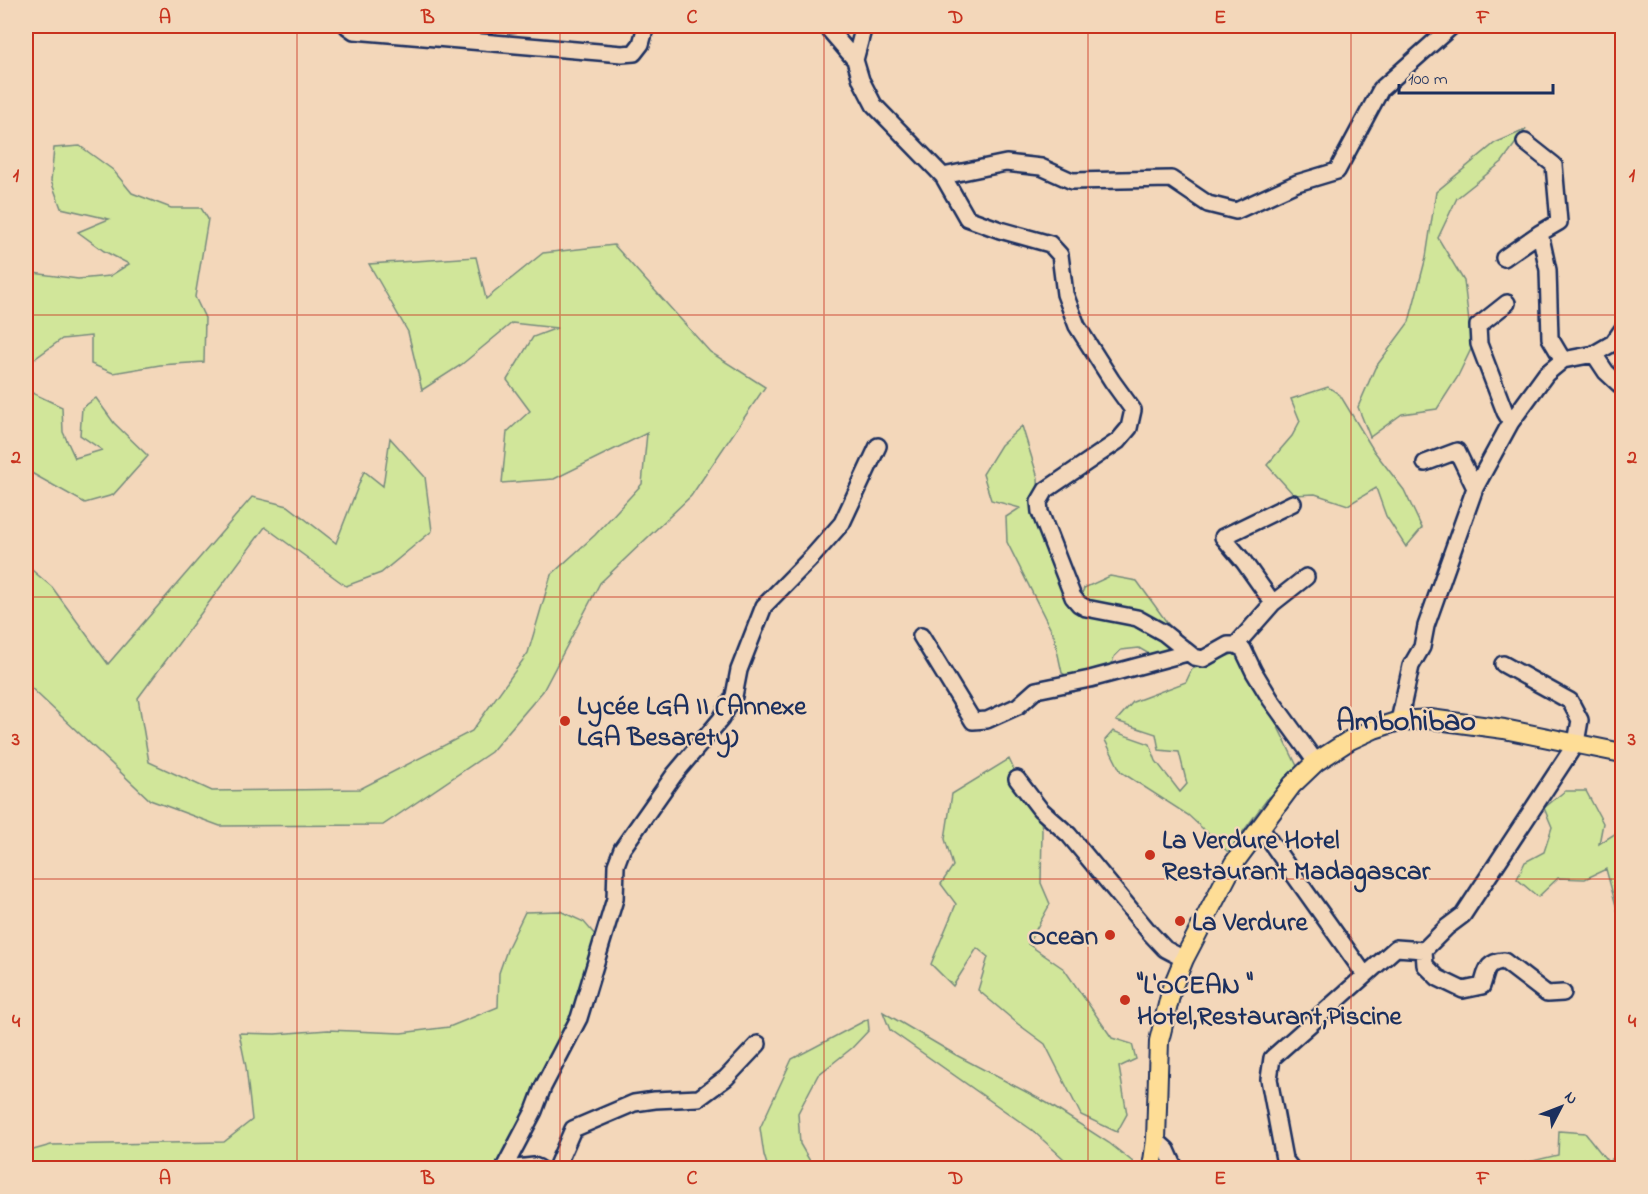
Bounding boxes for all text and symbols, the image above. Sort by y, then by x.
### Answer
text: A [159,4,171,33]
text: B [420,4,435,33]
text: C [687,4,698,33]
text: D [948,4,963,33]
text: E [1214,4,1226,33]
text: F [1476,4,1490,33]
scale bar [1399,57,1554,95]
text: 100 m [1408,67,1448,93]
text: 1 [13,162,20,191]
text: 1 [1629,162,1636,191]
text: 2 [10,444,21,473]
text: 2 [1626,444,1637,473]
place label: Lycée LGA II (Annexe LGA Besarety) [577,688,807,758]
district label: Ambohibao [1336,701,1476,745]
marker: Lycée LGA II (Annexe LGA Besarety) [558,714,572,728]
text: 3 [11,726,20,755]
text: 3 [1627,726,1636,755]
place label: La Verdure Hotel Restaurant Madagascar [1162,822,1431,893]
marker: La Verdure Hotel Restaurant Madagascar [1143,848,1157,862]
place label: La Verdure [1192,904,1308,943]
marker: La Verdure [1173,914,1187,928]
place label: Ocean [1028,918,1098,957]
marker: Ocean [1103,928,1117,942]
place label: "L'OCEAN " Hotel,Restaurant,Piscine [1136,967,1403,1037]
marker: "L'OCEAN " Hotel,Restaurant,Piscine [1118,993,1132,1007]
text: 4 [12,1008,21,1037]
text: 4 [1628,1008,1637,1037]
north arrow [1531,1077,1591,1137]
text: N [1558,1086,1583,1110]
text: A [159,1165,171,1194]
text: B [420,1165,435,1194]
text: C [687,1165,698,1194]
text: D [948,1165,963,1194]
text: E [1214,1165,1226,1194]
text: F [1476,1165,1490,1194]

